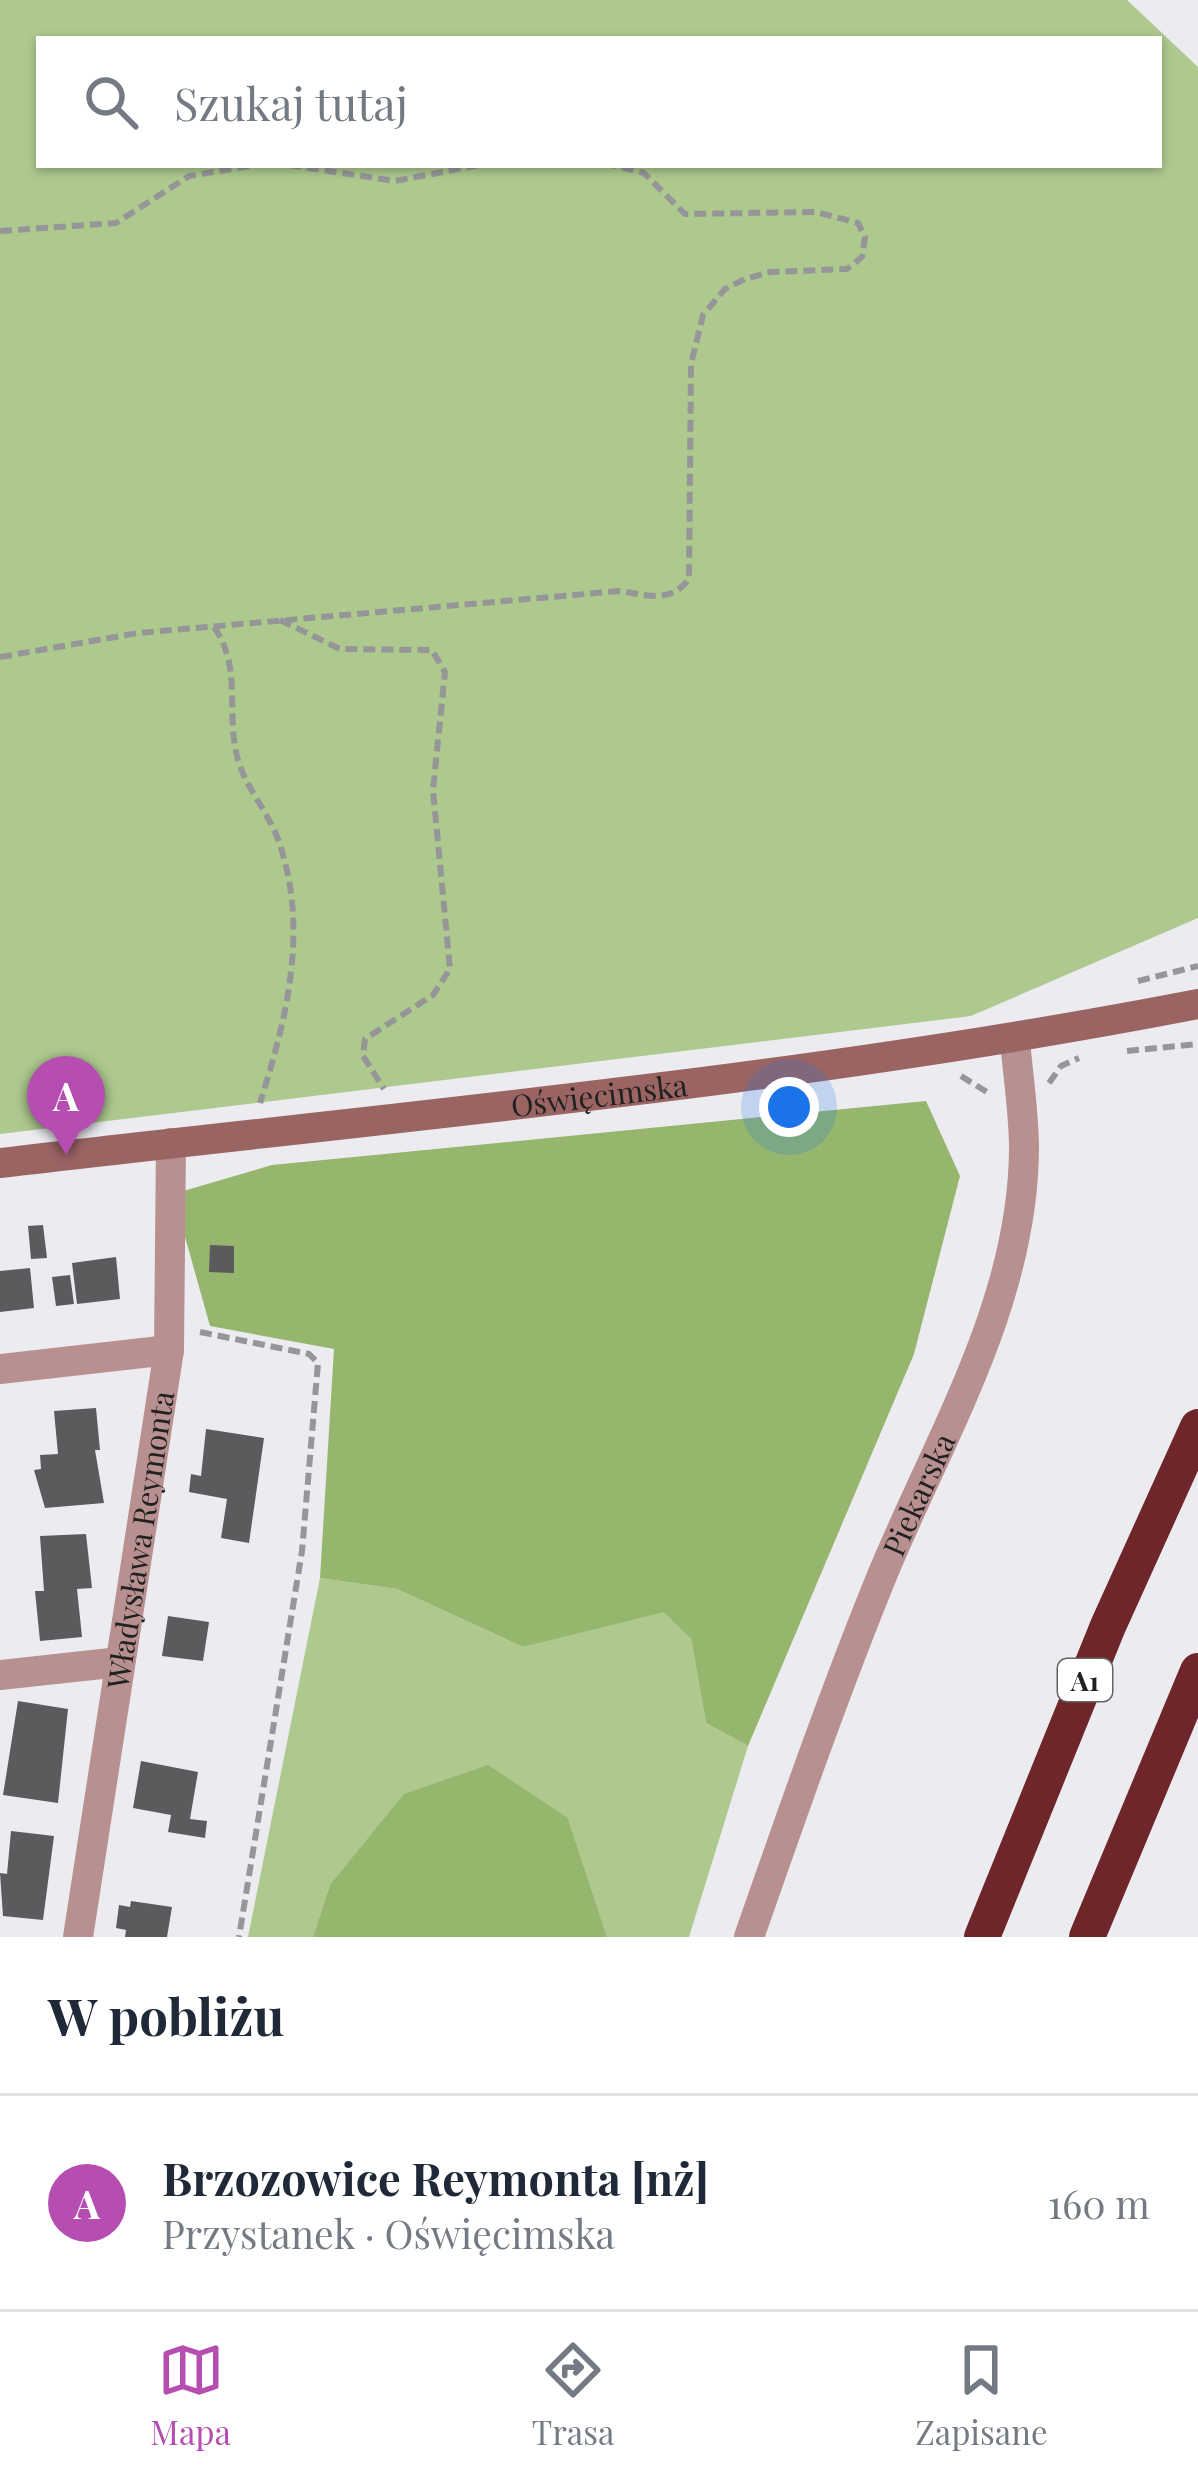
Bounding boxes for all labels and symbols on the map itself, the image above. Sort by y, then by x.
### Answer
pin: A [27,1056,105,1155]
street label: Oświęcimska [509,1064,690,1125]
your location [759,1077,819,1137]
street label: Władysława Reymonta [97,1388,182,1692]
street label: Piekarska [873,1427,963,1562]
road number: A1 [1058,1659,1112,1701]

